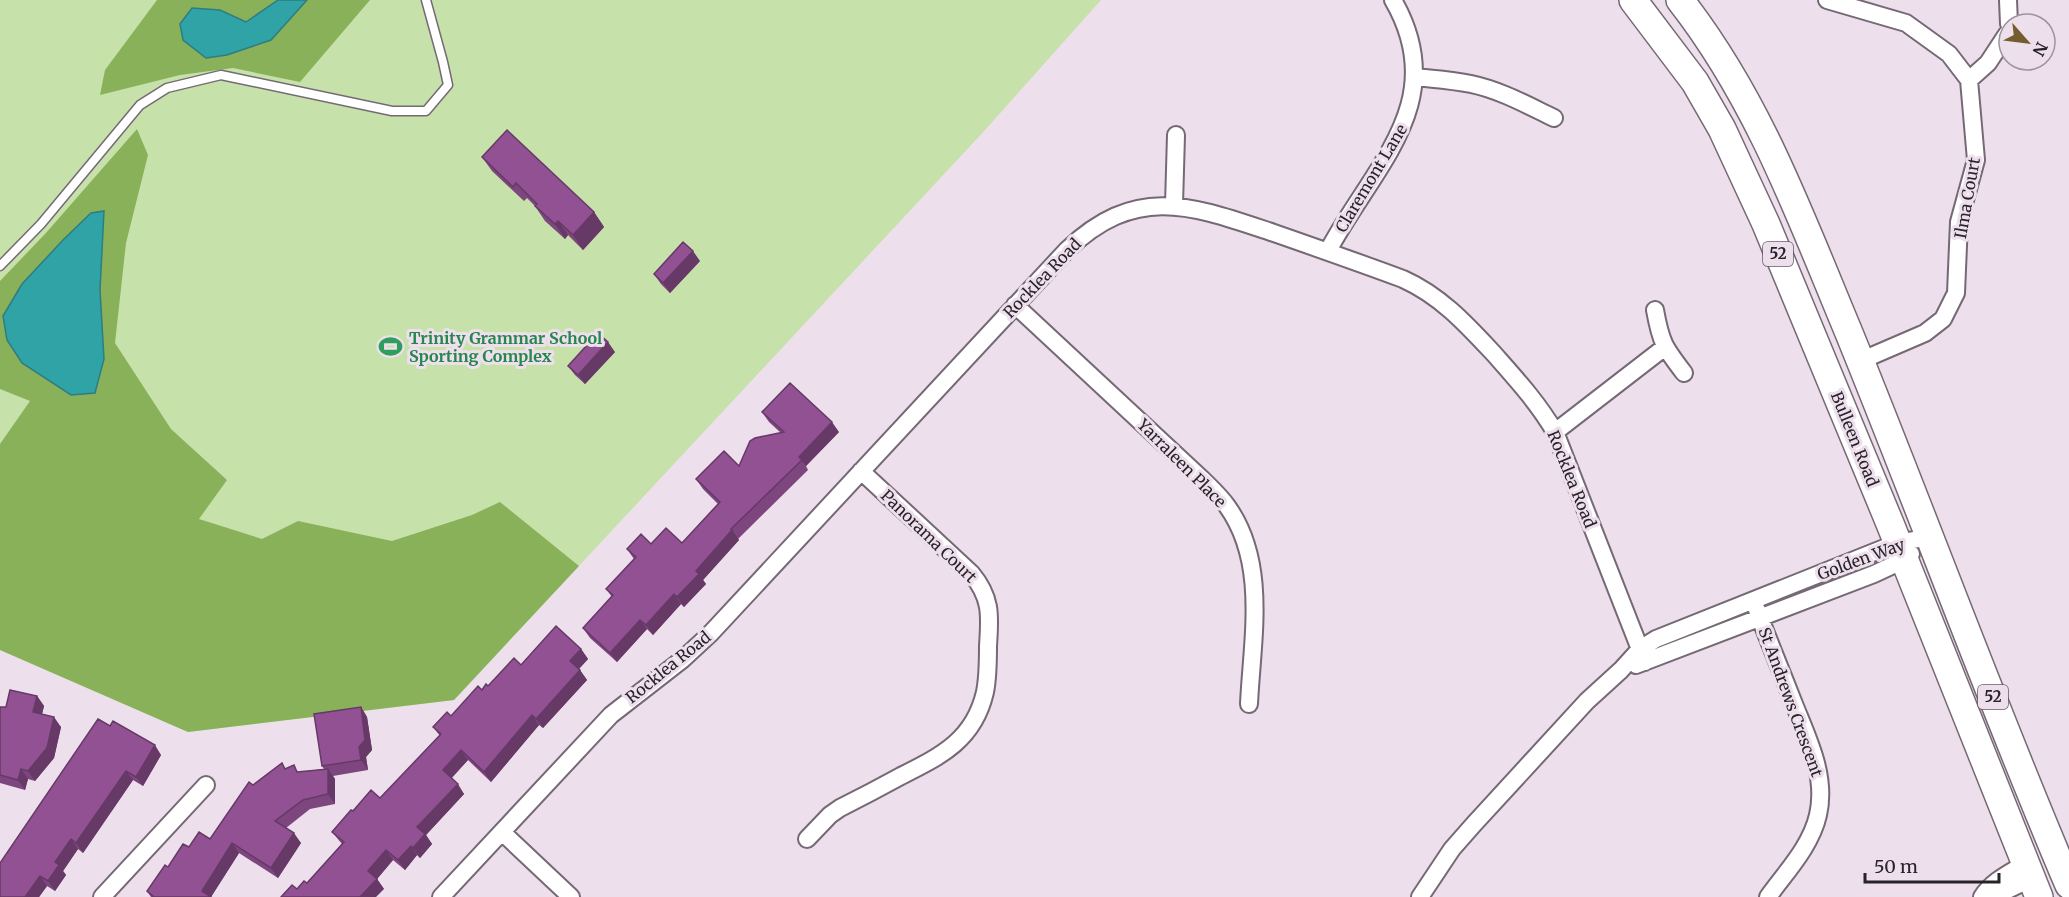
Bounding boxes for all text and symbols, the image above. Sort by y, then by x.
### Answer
north arrow [1997,12,2057,72]
text: N [2028,39,2052,60]
street label: Claremont Lane [1331,120,1411,236]
street label: Ilma Court [1950,155,1984,240]
street label: Rocklea Road [999,234,1085,322]
road number: 52 [1763,242,1793,266]
place label: Trinity Grammar School Sporting Complex [409,328,602,366]
sports icon: Trinity Grammar School Sporting Complex [378,334,404,360]
street label: Bulleen Road [1827,389,1883,490]
street label: Yarraleen Place [1133,414,1230,511]
street label: Rocklea Road [1543,427,1601,531]
street label: Panorama Court [877,485,982,587]
street label: Golden Way [1815,534,1908,584]
street label: St Andrews Crescent [1755,624,1828,780]
street label: Rocklea Road [622,626,715,707]
road number: 52 [1978,685,2008,709]
scale bar [1865,846,1998,884]
text: 50 m [1874,855,1918,878]

